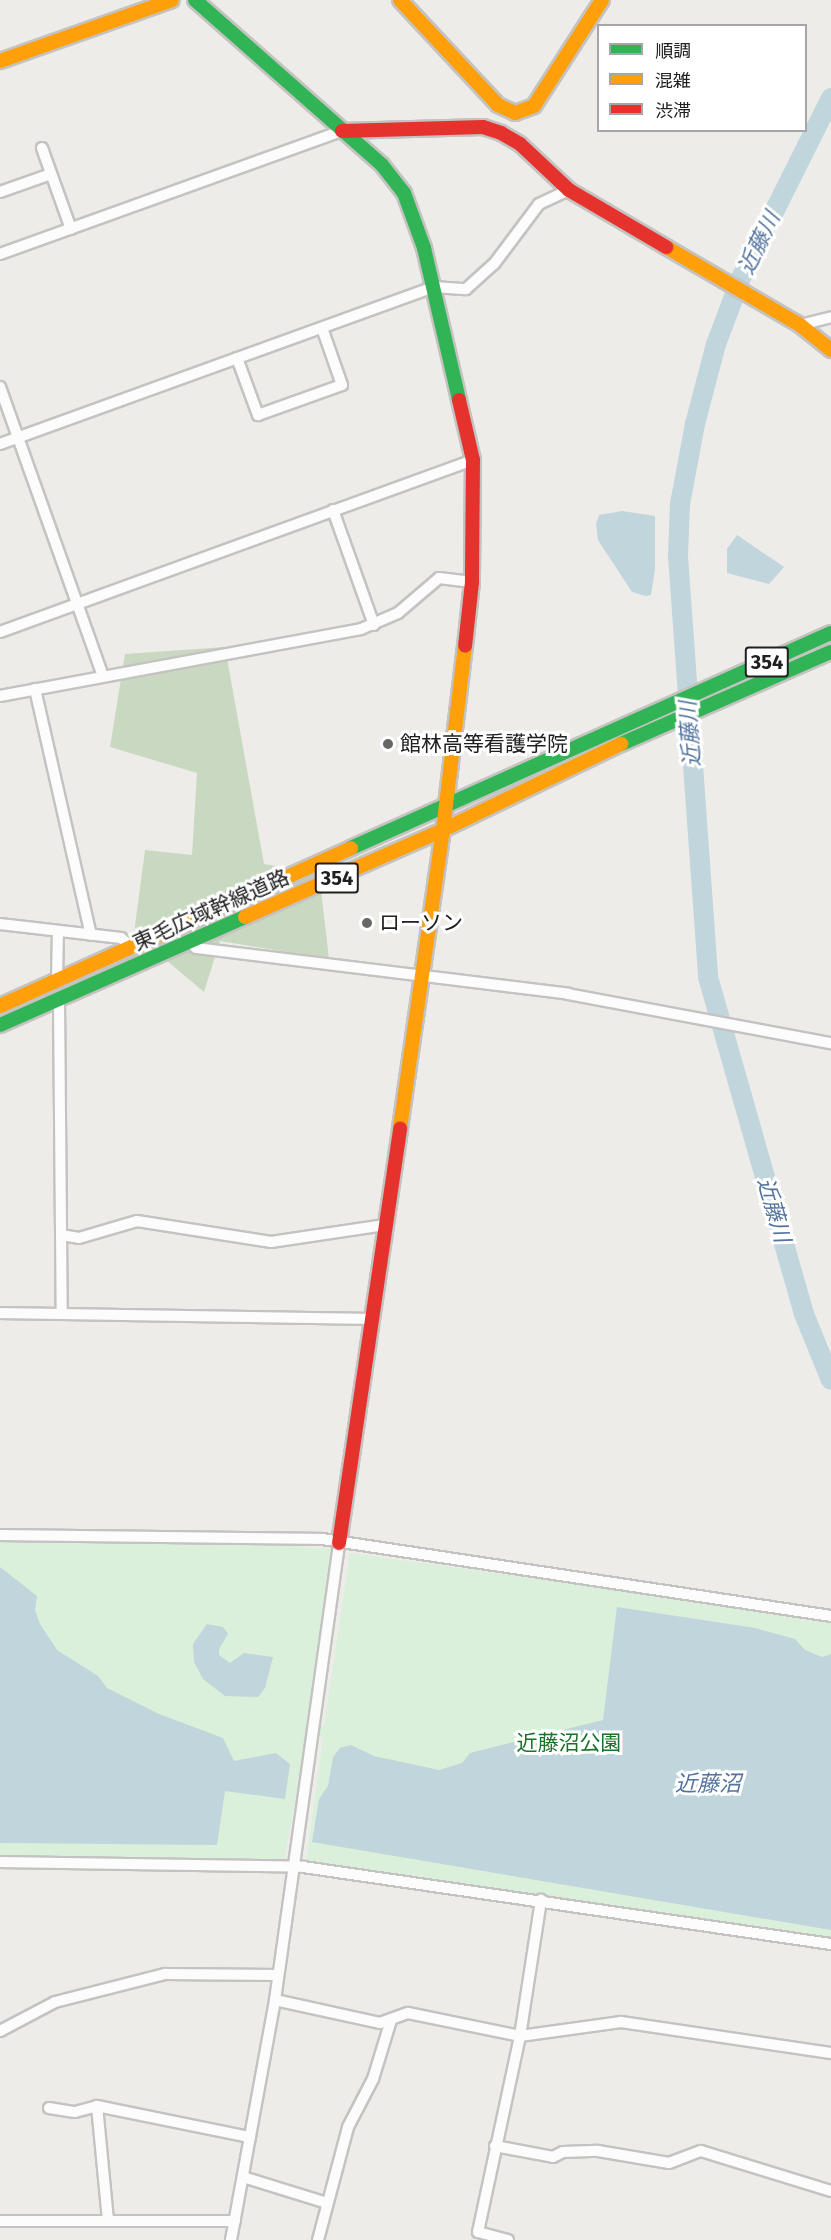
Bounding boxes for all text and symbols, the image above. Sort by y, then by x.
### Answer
legend [597,24,807,132]
text: 順調 [655,40,691,62]
text: 混雑 [655,70,691,92]
text: 渋滞 [655,100,691,122]
water label: 近藤川 [733,208,785,278]
road number: 354 [744,645,789,679]
water label: 近藤川 [675,700,705,768]
place label: 館林高等看護学院 [400,731,568,757]
marker: 館林高等看護学院 [381,737,395,751]
road number: 354 [314,861,360,895]
street label: 東毛広域幹線道路 [129,864,293,956]
place label: ローソン [379,910,463,936]
marker: ローソン [360,916,374,930]
water label: 近藤川 [752,1175,796,1245]
park label: 近藤沼公園 [517,1730,621,1756]
water label: 近藤沼 [675,1771,741,1797]

